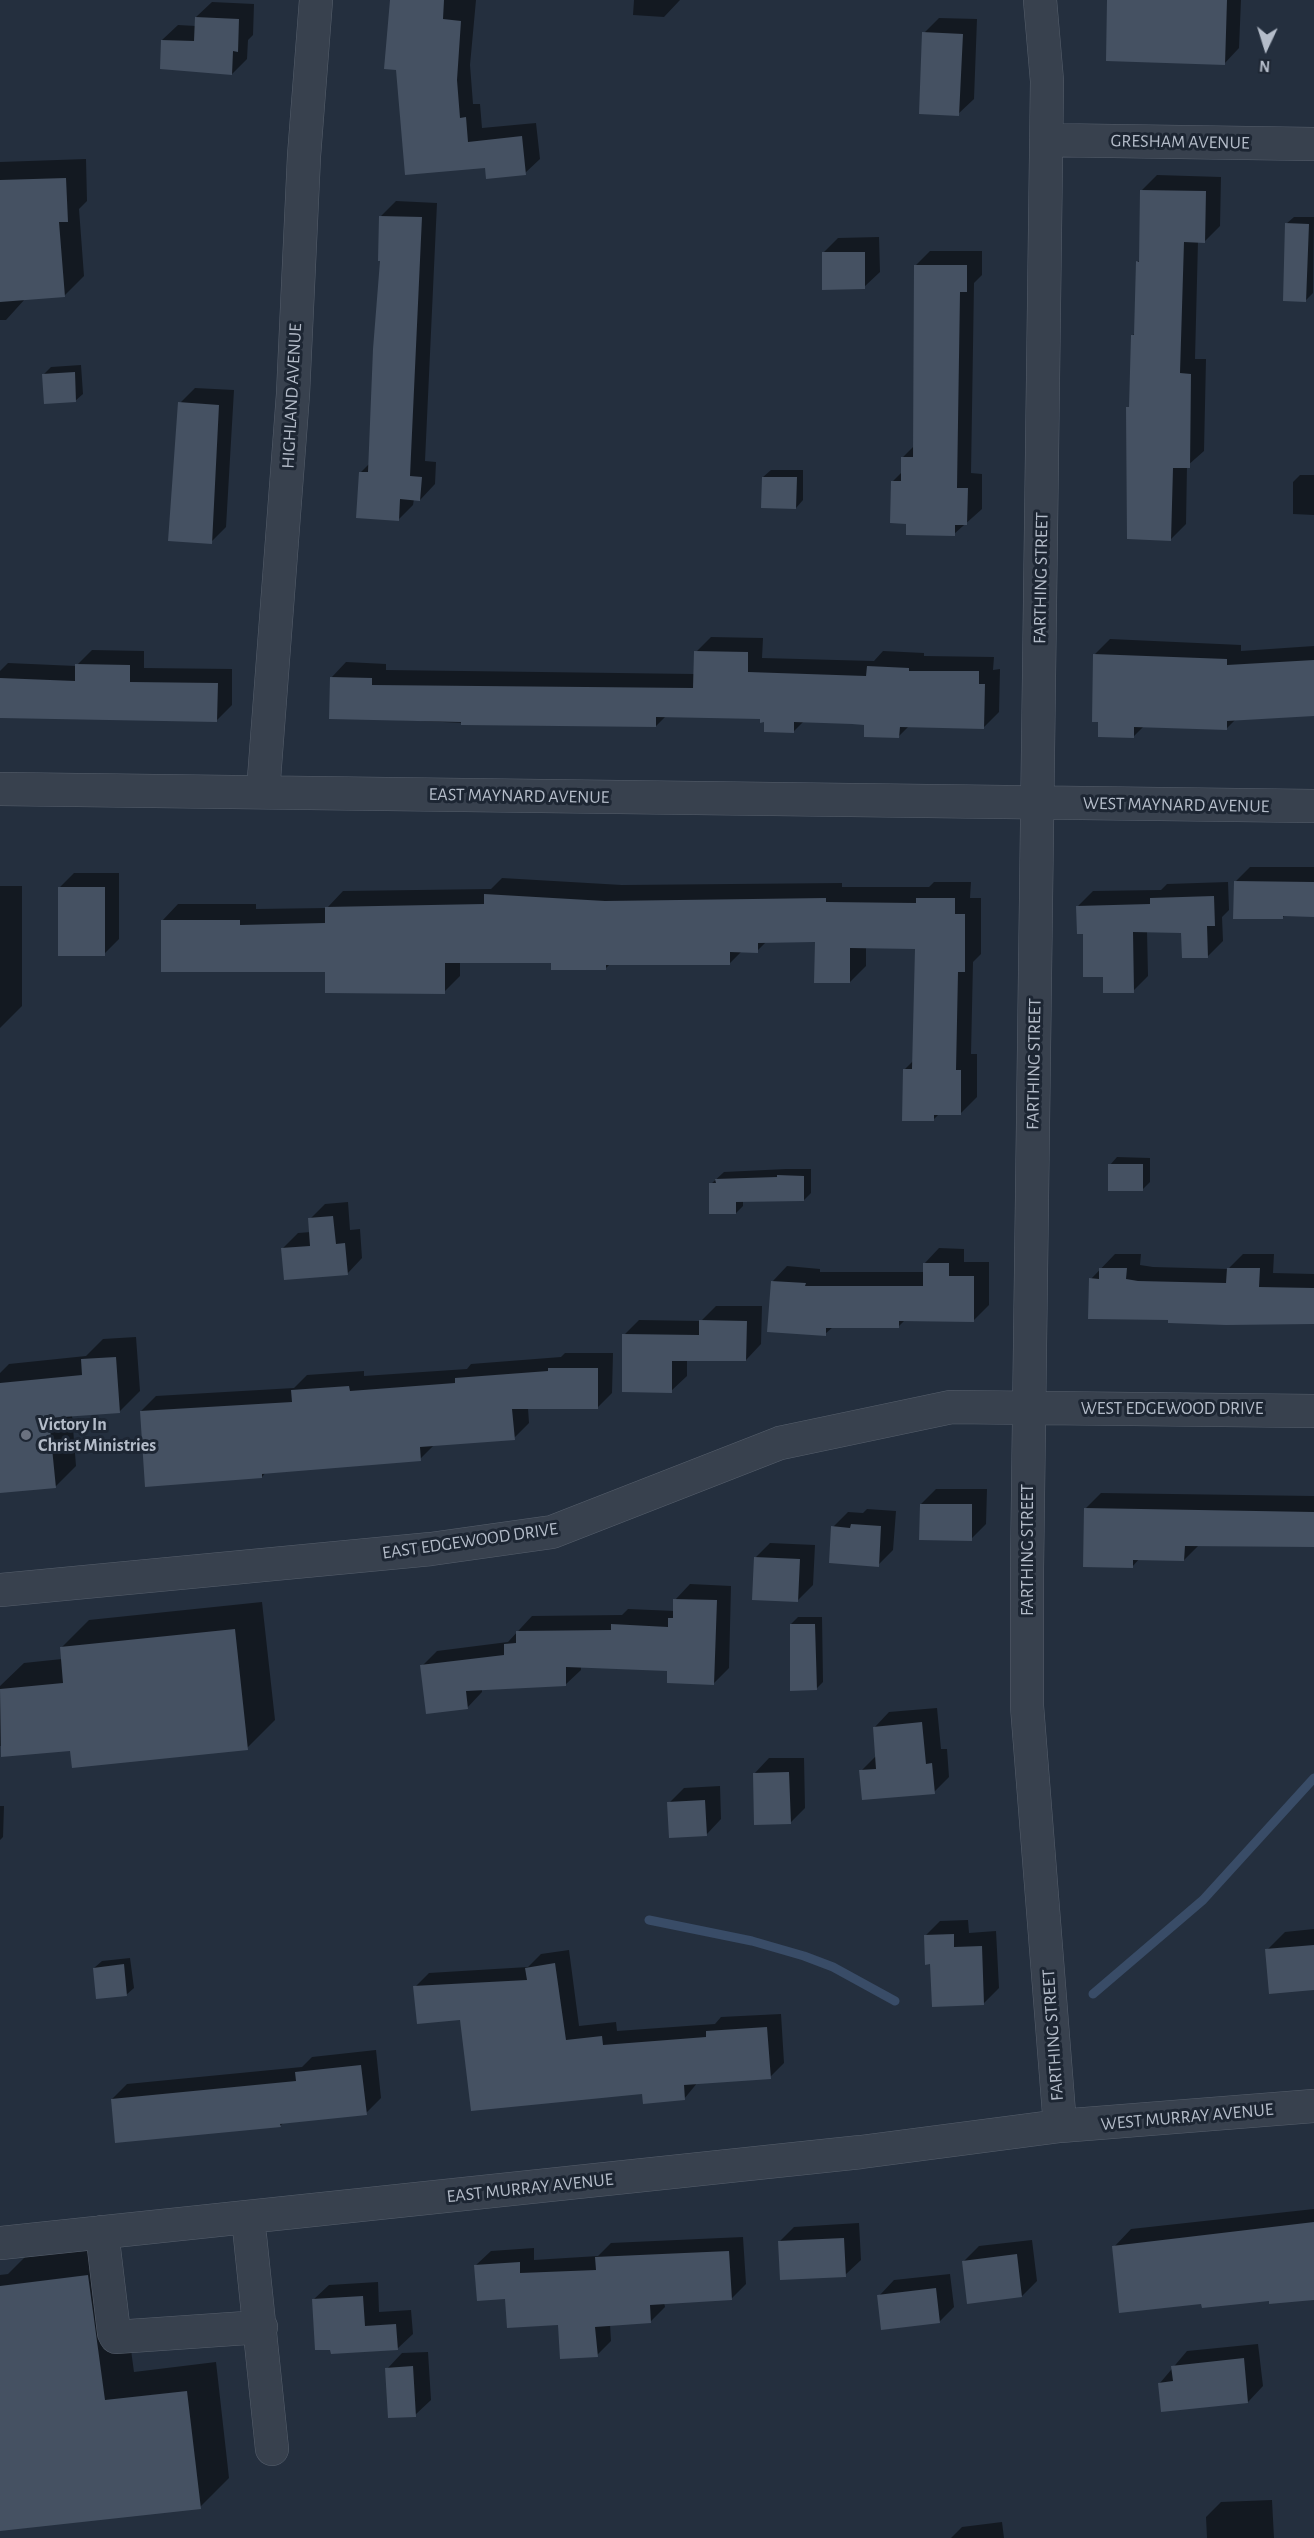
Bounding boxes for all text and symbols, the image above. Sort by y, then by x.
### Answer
north arrow [1236,18,1296,78]
text: N [1259,58,1271,74]
street label: GRESHAM AVENUE [1110,130,1250,154]
street label: HIGHLAND AVENUE [277,323,307,469]
street label: FARTHING STREET [1029,512,1053,644]
street label: EAST MAYNARD AVENUE [428,784,610,808]
street label: WEST MAYNARD AVENUE [1083,793,1269,817]
street label: FARTHING STREET [1022,998,1046,1130]
street label: WEST EDGEWOOD DRIVE [1081,1398,1263,1420]
place label: Victory In Christ Ministries [38,1414,156,1456]
marker: Victory In Christ Ministries [19,1428,33,1442]
street label: FARTHING STREET [1017,1484,1039,1616]
street label: EAST EDGEWOOD DRIVE [381,1518,559,1564]
street label: FARTHING STREET [1038,1968,1068,2102]
street label: WEST MURRAY AVENUE [1100,2099,1274,2135]
street label: EAST MURRAY AVENUE [446,2168,614,2208]

